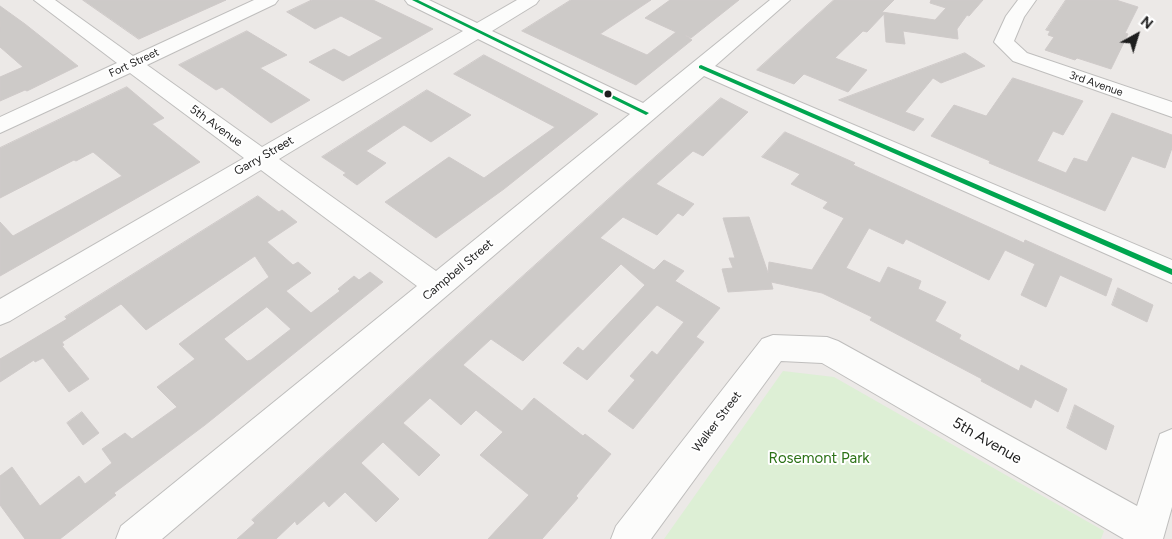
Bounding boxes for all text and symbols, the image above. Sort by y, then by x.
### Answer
north arrow [1112,10,1162,60]
text: N [1137,13,1156,33]
street label: Fort Street [107,46,161,80]
street label: 3rd Avenue [1067,69,1125,99]
unlabelled marker [603,89,613,99]
street label: 5th Avenue [187,102,245,150]
street label: Garry Street [232,133,296,179]
street label: Campbell Street [420,236,496,304]
street label: Walker Street [689,389,745,455]
street label: 5th Avenue [949,414,1025,468]
park label: Rosemont Park [768,450,870,468]

